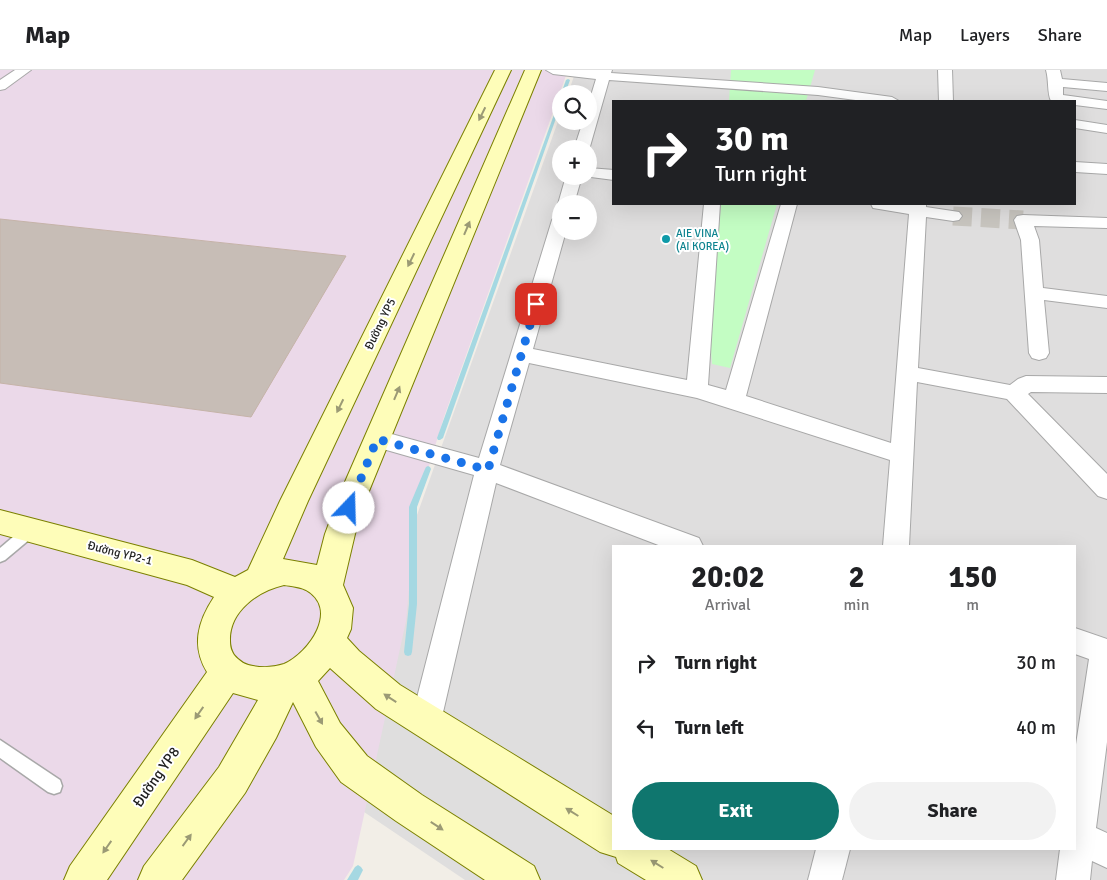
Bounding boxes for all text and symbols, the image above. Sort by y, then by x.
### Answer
text: Map [25,20,70,50]
text: Map [899,24,932,46]
text: Layers [960,24,1010,46]
text: Share [1038,24,1082,46]
map controls [552,85,597,240]
button: search [552,85,597,130]
one-way arrow [478,107,486,121]
text: 30 m [715,117,789,160]
icon: right [632,120,697,185]
button: + [552,140,597,185]
text: Turn right [715,160,807,187]
button: − [552,195,597,240]
one-way arrow [463,221,471,235]
place label: AIE VINA (AI KOREA) [676,227,729,253]
marker: AIE VINA (AI KOREA) [660,233,672,245]
one-way arrow [407,253,415,267]
pin [515,283,557,325]
icon: arrive [522,290,550,318]
street label: Đường YP5 [362,296,399,353]
one-way arrow [393,386,401,400]
one-way arrow [336,399,344,413]
position arrow [322,481,374,533]
street label: Đường YP2-1 [86,538,154,569]
text: 20:02 [691,559,765,596]
text: 2 [848,559,865,596]
text: 150 [948,559,997,596]
text: Arrival [705,595,751,615]
text: min [844,595,869,615]
text: m [966,595,979,615]
icon: right [632,649,660,677]
text: Turn right [675,651,757,675]
text: 30 m [1016,651,1056,675]
one-way arrow [383,693,396,703]
one-way arrow [194,706,204,720]
one-way arrow [315,711,323,726]
icon: left [632,714,660,742]
text: Turn left [675,716,744,740]
text: 40 m [1016,716,1056,740]
street label: Đường YP8 [129,743,183,811]
button: Exit [632,782,839,840]
button: Share [849,782,1056,840]
one-way arrow [566,807,579,816]
one-way arrow [430,821,444,831]
one-way arrow [182,834,192,847]
one-way arrow [102,840,112,854]
one-way arrow [650,860,664,869]

